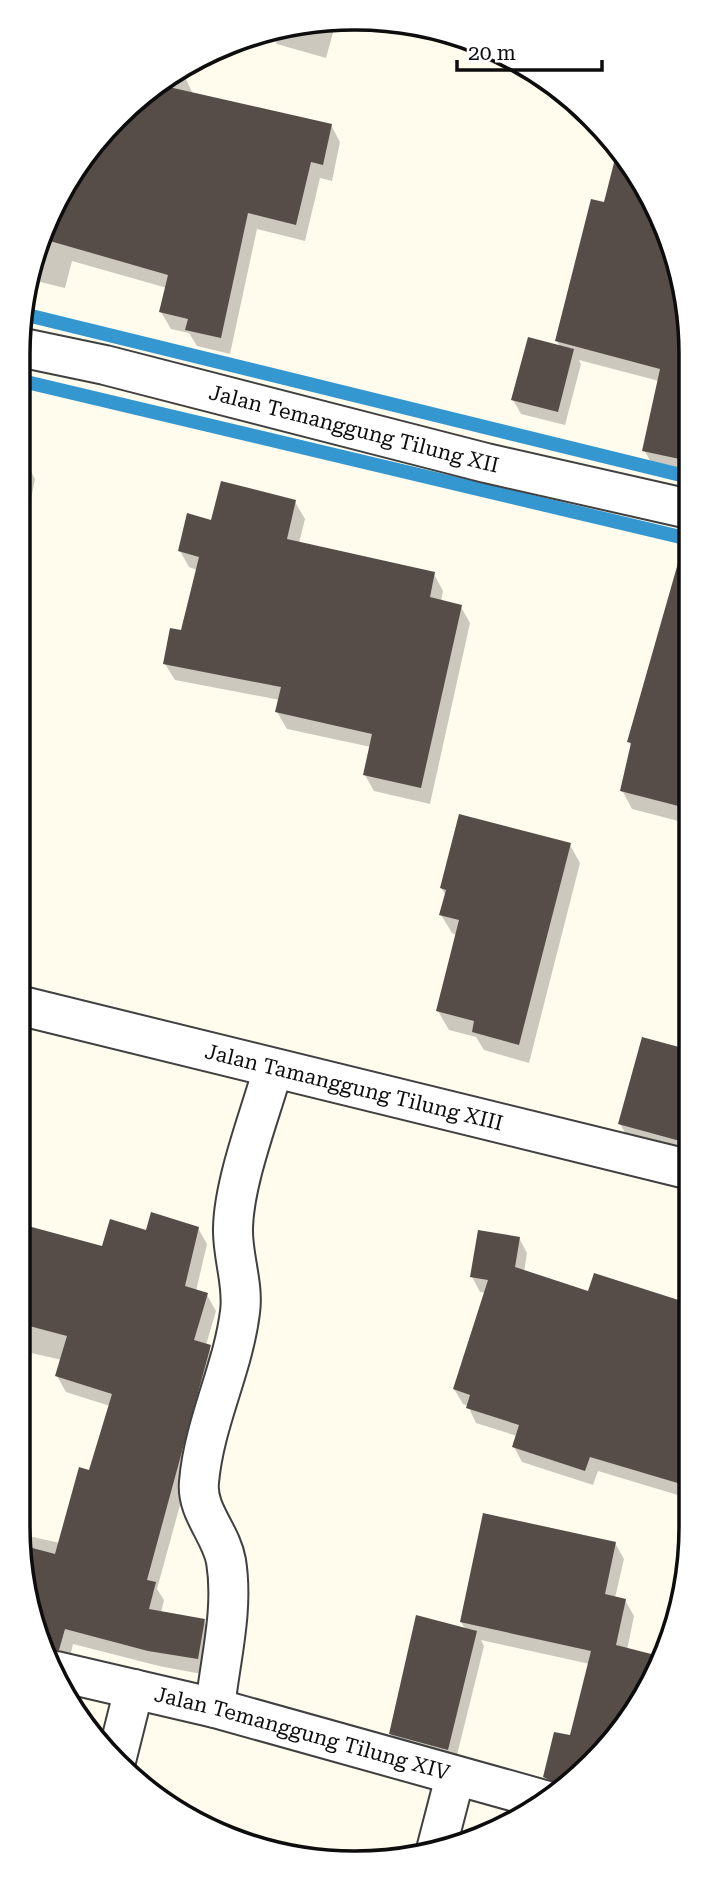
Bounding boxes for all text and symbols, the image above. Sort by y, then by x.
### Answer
scale bar [457,28,602,72]
text: 20 m [468,41,516,65]
street label: Jalan Temanggung Tilung XII [207,380,501,478]
street label: Jalan Tamanggung Tilung XIII [203,1039,506,1135]
street label: Jalan Temanggung Tilung XIV [152,1682,453,1785]

